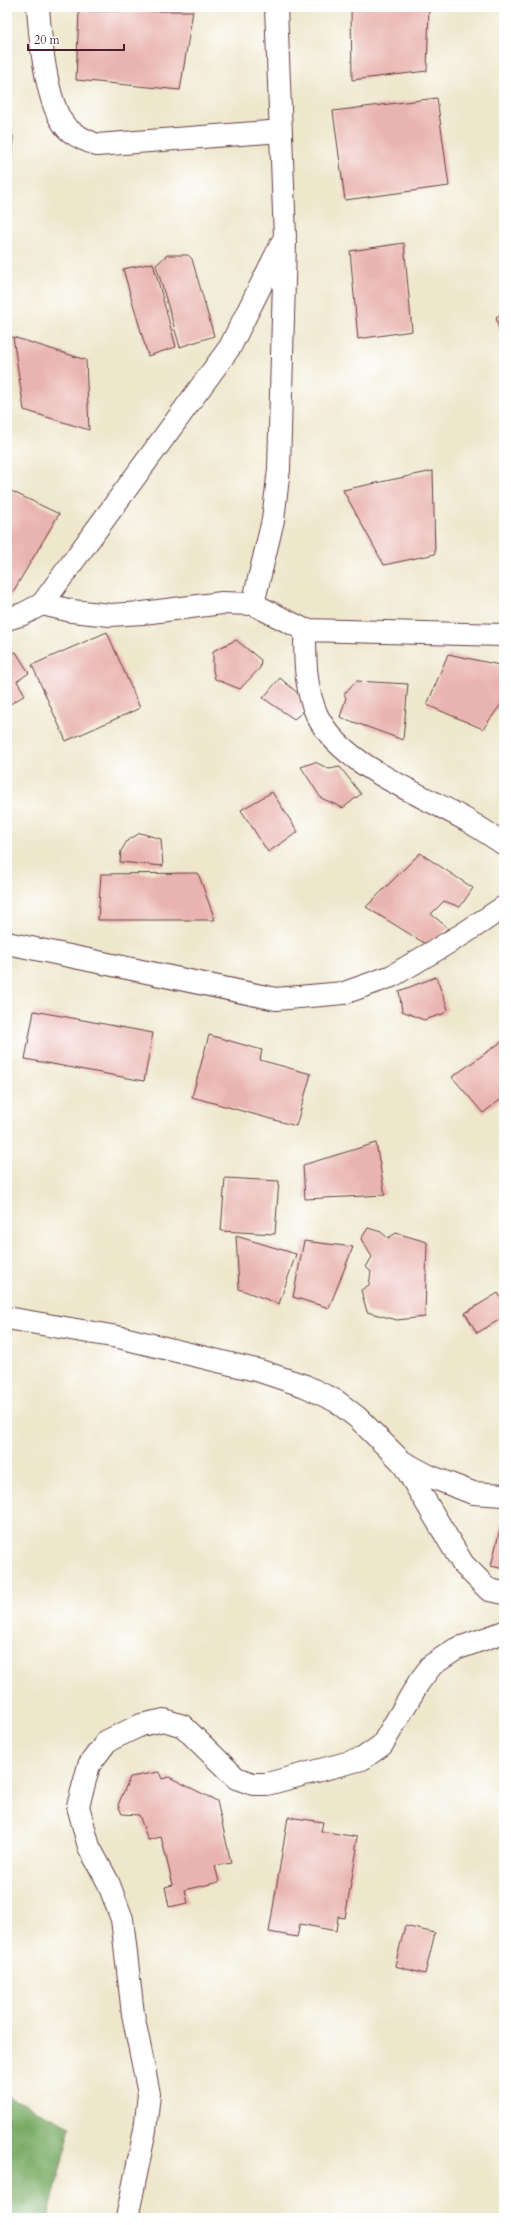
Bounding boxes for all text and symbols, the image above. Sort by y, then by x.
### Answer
scale bar [28,26,124,52]
text: 20 m [34,32,61,48]

